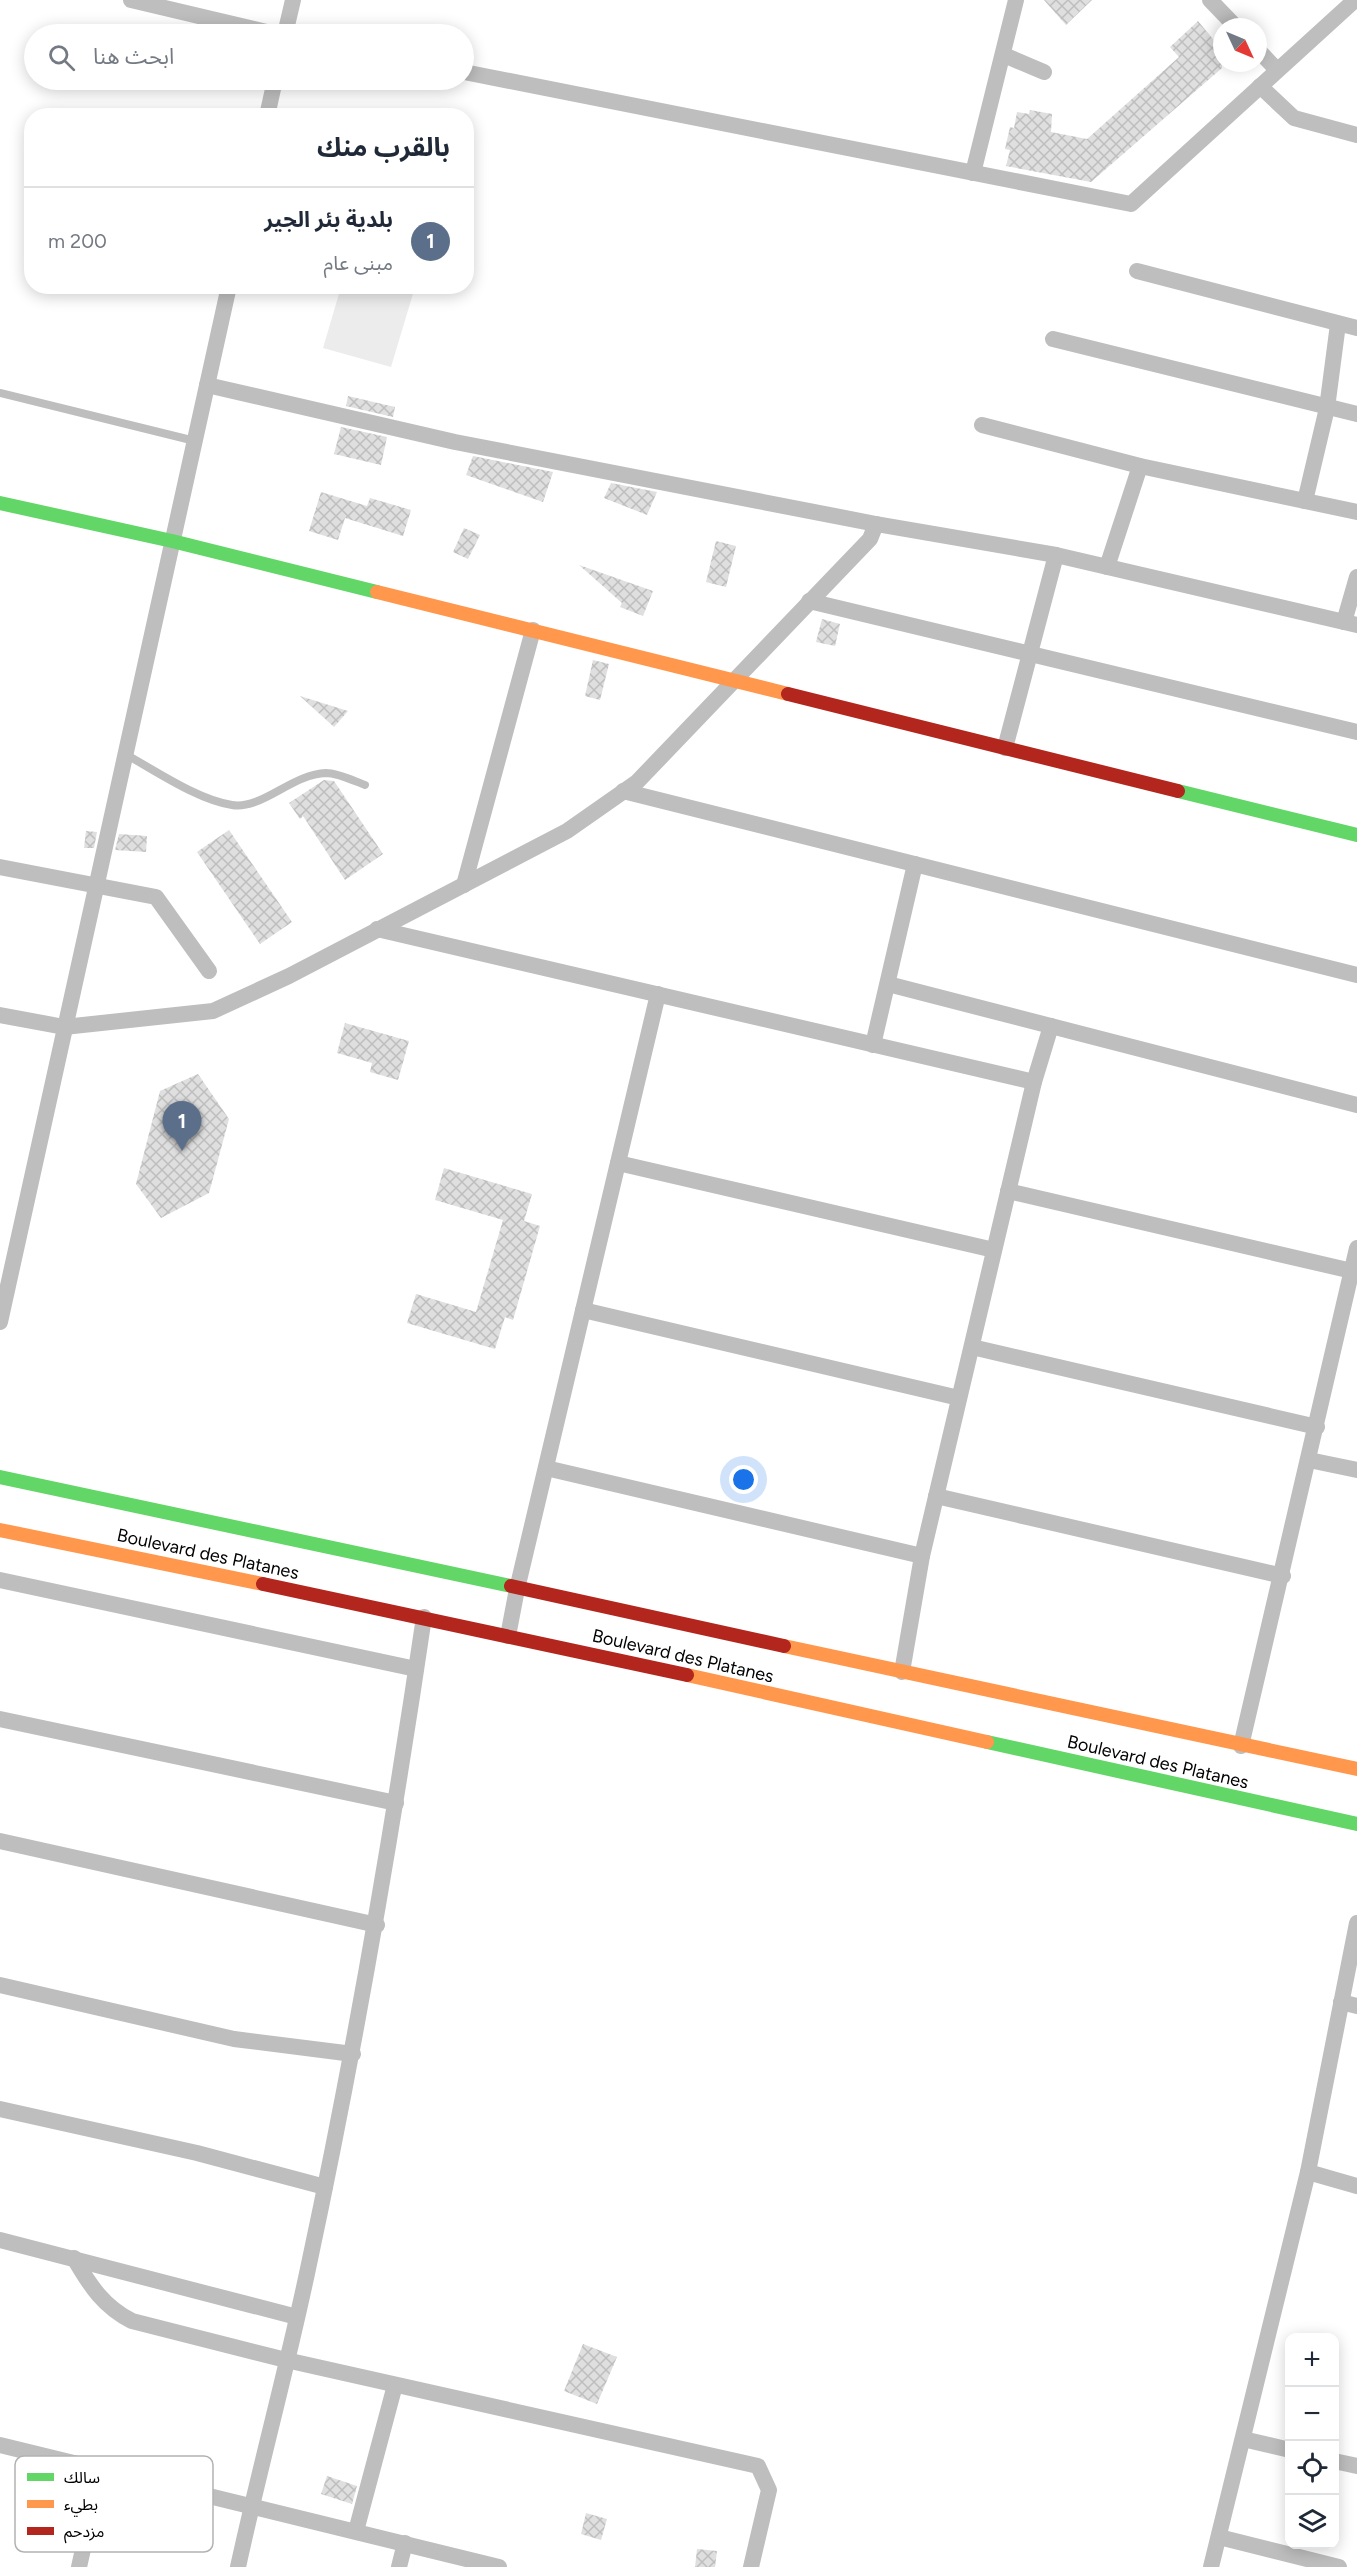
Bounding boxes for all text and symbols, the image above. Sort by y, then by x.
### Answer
north arrow [1213,18,1267,72]
search box [24,24,474,90]
icon: search [45,41,78,74]
text: ابحث هنا [93,43,174,70]
text: بالقرب منك [317,131,450,163]
text: بلدية بئر الجير [264,206,393,233]
text: 200 m [48,229,107,253]
text: 1 [426,229,435,253]
text: مبنى عام [324,251,393,275]
pin: 1 [162,1102,201,1151]
your location [729,1465,758,1494]
street label: Boulevard des Platanes [115,1524,301,1584]
street label: Boulevard des Platanes [590,1624,776,1688]
street label: Boulevard des Platanes [1065,1730,1251,1794]
map controls [1285,2333,1339,2549]
button: + [1285,2333,1339,2387]
button: − [1285,2387,1339,2441]
button: locate [1285,2441,1339,2495]
legend [15,2456,213,2552]
text: سالك [64,2468,100,2487]
text: بطيء [64,2495,98,2517]
button: layers [1285,2495,1339,2549]
text: مزدحم [64,2522,104,2544]

